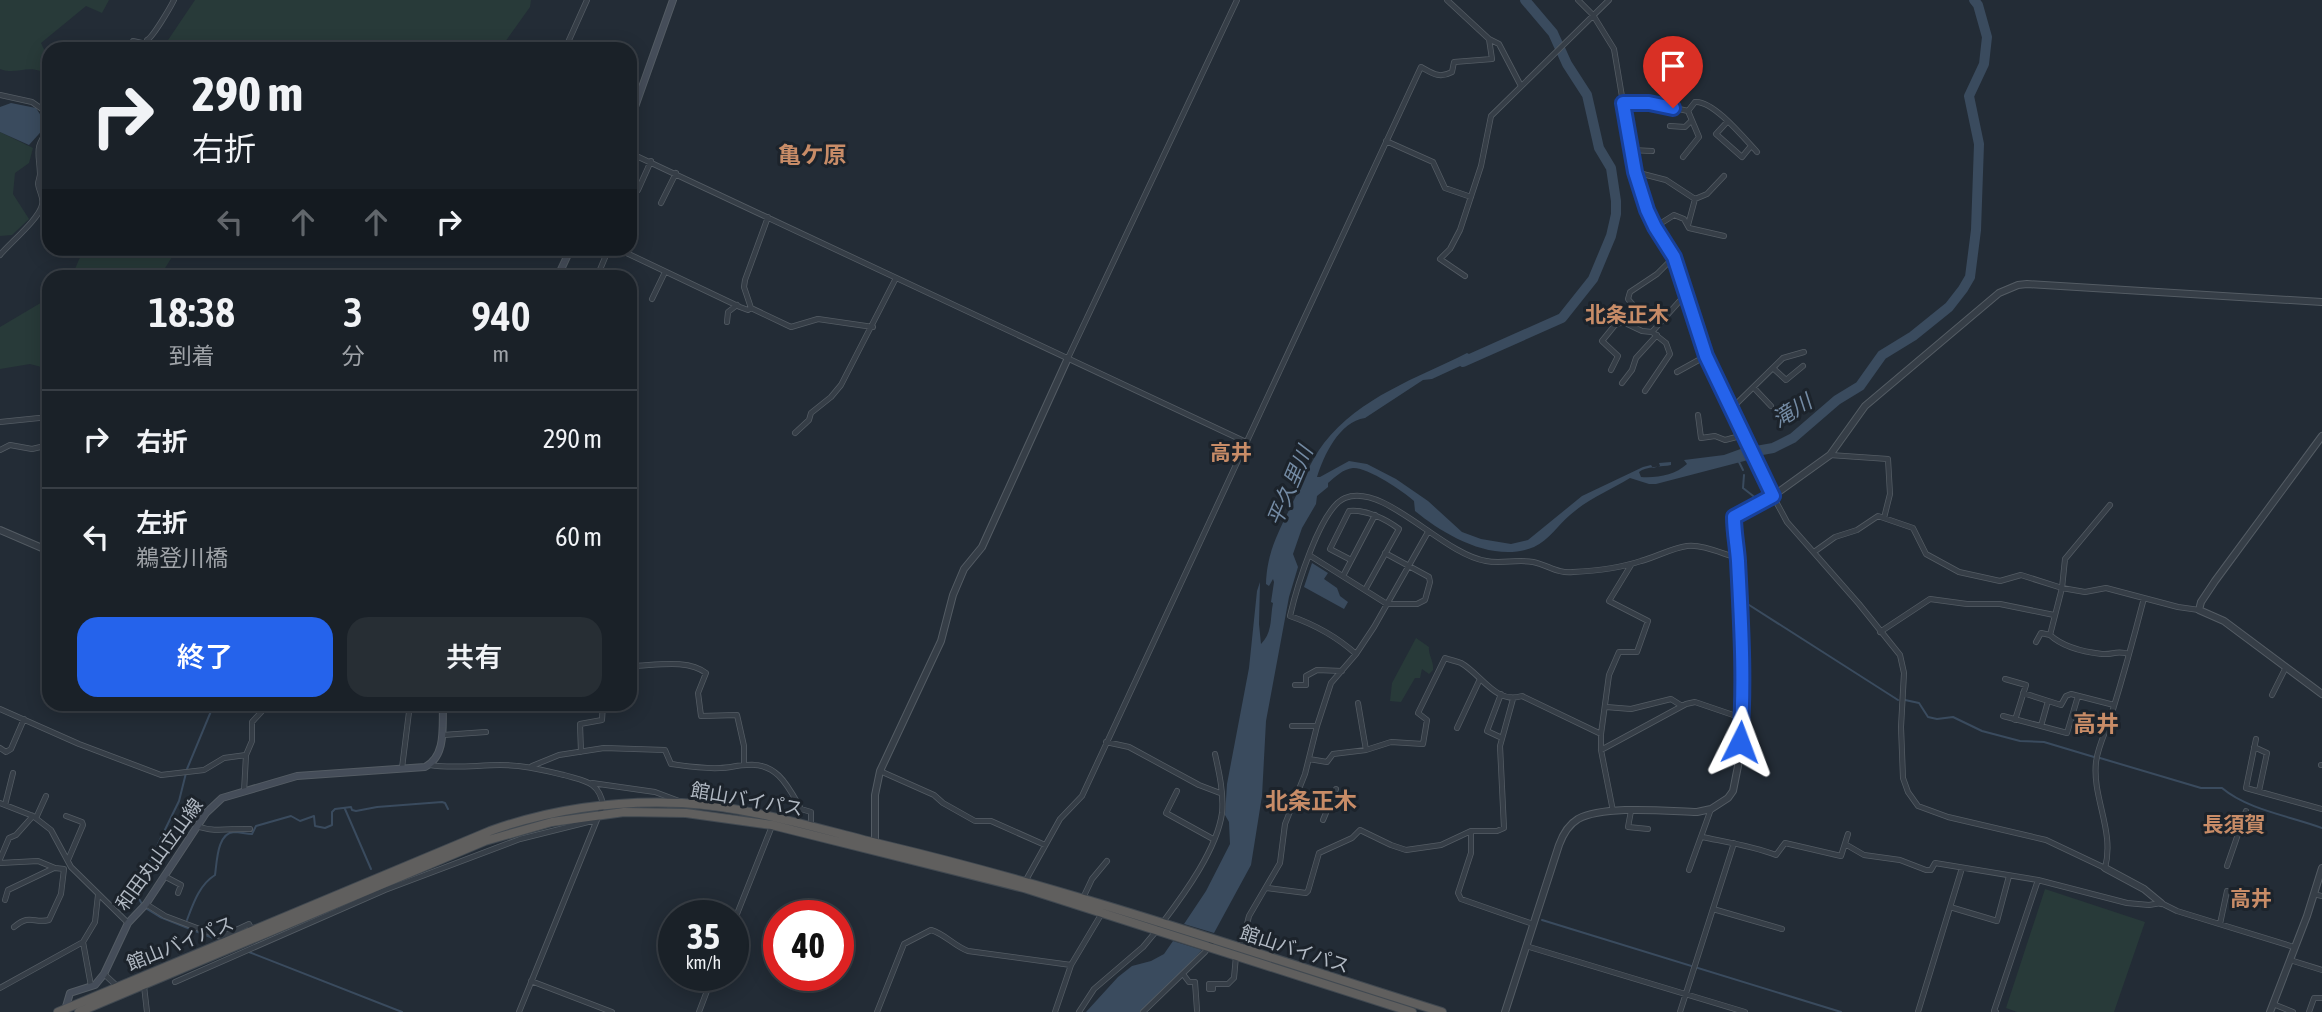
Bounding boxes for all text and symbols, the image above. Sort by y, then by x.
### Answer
pin [1643,36,1703,108]
icon: arrive [1654,47,1692,85]
text: 290 m [192,65,303,121]
icon: right [77,70,168,161]
text: 右折 [192,130,256,167]
district label: 亀ケ原 [778,142,847,168]
icon: left [211,203,249,241]
icon: ahead [284,203,322,241]
icon: ahead [357,203,395,241]
icon: right [430,203,468,241]
text: 18:38 [149,288,235,336]
text: 3 [343,288,363,336]
text: 940 [471,292,530,340]
district label: 北条正木 [1585,302,1669,326]
text: m [493,341,509,367]
text: 到着 [169,343,215,369]
text: 分 [342,343,365,369]
water label: 滝川 [1767,388,1817,431]
icon: right [77,420,115,458]
text: 290 m [543,424,602,454]
text: 右折 [136,427,188,457]
district label: 高井 [1210,440,1252,464]
water label: 平久里川 [1262,440,1317,529]
text: 左折 [136,508,188,538]
icon: left [77,518,115,556]
text: 60 m [555,522,602,552]
text: 鵜登川橋 [136,545,228,571]
button: 終了 [77,617,333,697]
button: 共有 [347,617,602,697]
position arrow [1703,705,1777,779]
district label: 高井 [2073,711,2119,737]
street label: 館山バイパス [689,778,805,820]
district label: 北条正木 [1265,788,1357,814]
street label: 和田丸山立山線 [111,794,207,914]
district label: 長須賀 [2203,812,2266,836]
district label: 高井 [2230,886,2272,910]
speed limit sign: 40 [763,900,854,991]
street label: 館山バイパス [123,912,237,974]
text: 35 [687,916,720,956]
street label: 館山バイパス [1238,921,1352,977]
text: km/h [686,952,721,973]

